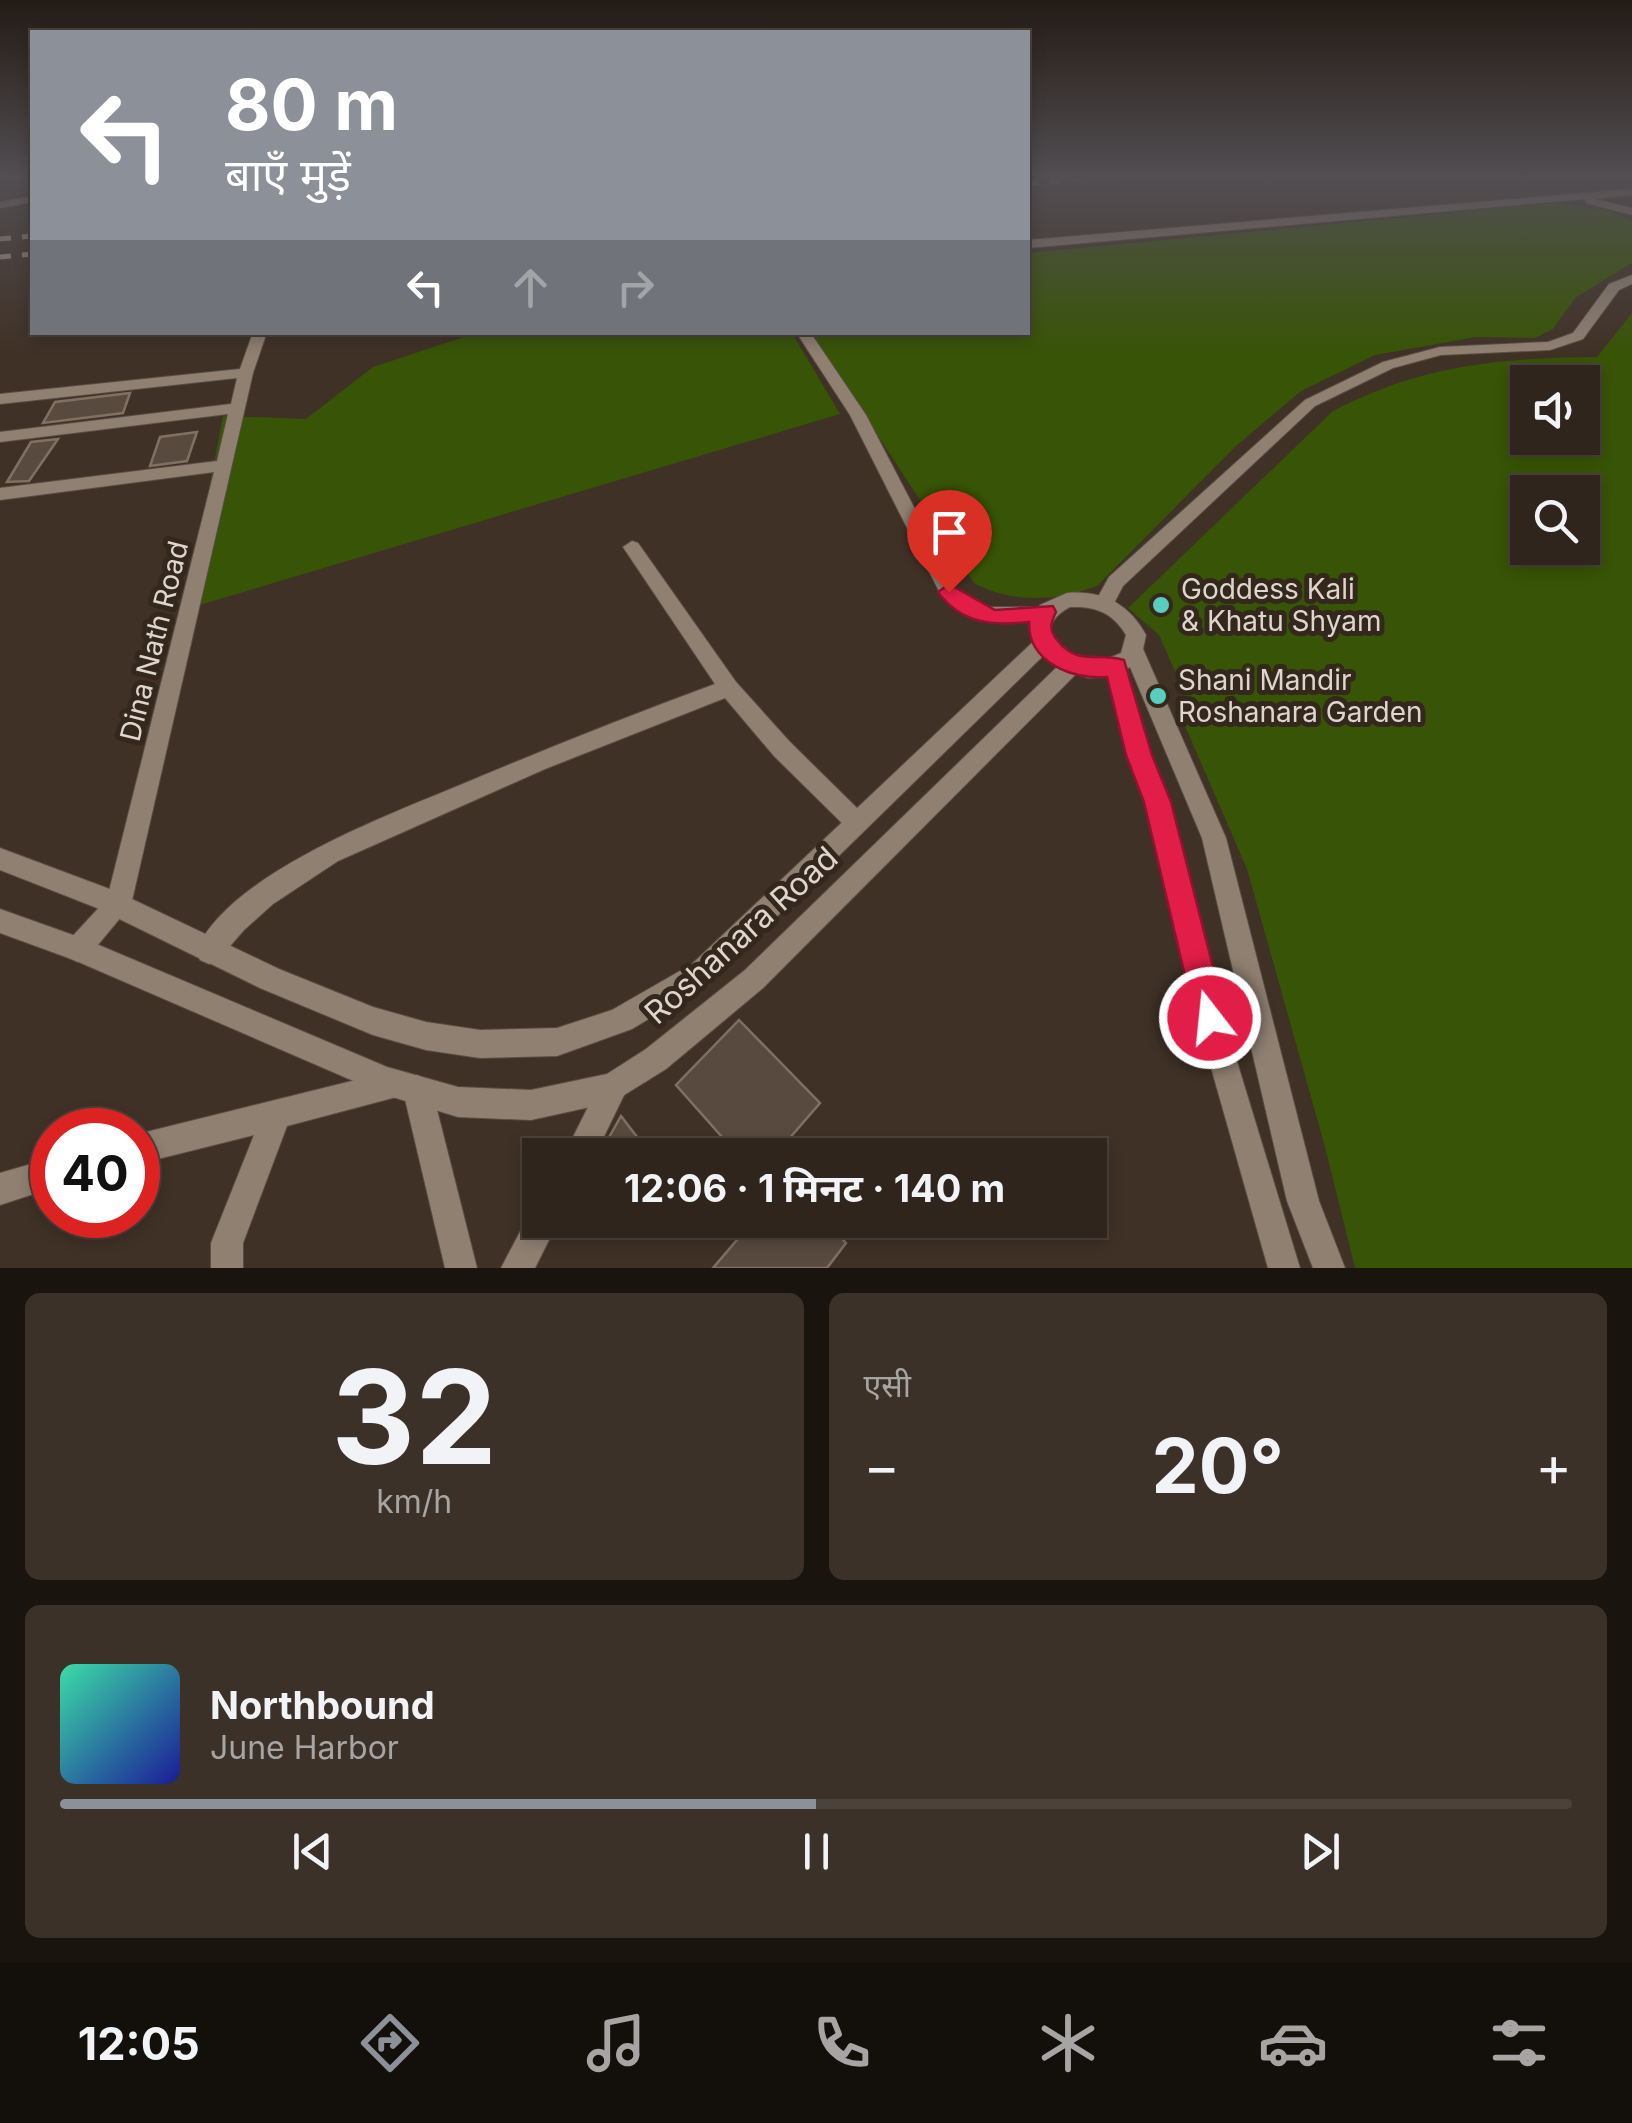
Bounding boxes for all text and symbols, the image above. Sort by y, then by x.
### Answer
text: 80 m [225,62,398,147]
icon: left [60,70,190,200]
text: बाएँ मुड़ें [225,147,351,202]
icon: left [398,260,453,315]
icon: ahead [503,260,558,315]
icon: right [608,260,663,315]
map controls [1510,365,1600,565]
button: sound [1510,365,1600,455]
button: search [1510,475,1600,565]
pin [907,490,992,593]
icon: arrive [922,505,977,560]
street label: Dina Nath Road [113,537,195,745]
place label: Goddess Kali & Khatu Shyam [1181,572,1382,638]
marker: Goddess Kali & Khatu Shyam [1150,594,1172,616]
place label: Shani Mandir Roshanara Garden [1178,663,1423,729]
marker: Shani Mandir Roshanara Garden [1147,685,1169,707]
street label: Roshanara Road [636,838,846,1032]
position arrow [1158,966,1262,1070]
speed limit sign: 40 [30,1108,160,1238]
text: 12:06 · 1 मिनट · 140 m [624,1165,1005,1211]
text: 32 [331,1338,497,1495]
text: एसी [864,1366,911,1405]
text: 20° [1152,1420,1284,1511]
text: − [864,1433,900,1499]
text: + [1536,1433,1572,1499]
text: km/h [376,1482,452,1521]
text: Northbound [210,1682,435,1728]
text: June Harbor [210,1728,399,1767]
icon: previous [285,1824,340,1879]
icon: pause [789,1824,844,1879]
icon: next [1293,1824,1348,1879]
icon: directions [355,2008,425,2078]
icon: music [581,2008,651,2078]
icon: phone [807,2008,877,2078]
icon: climate [1033,2008,1103,2078]
icon: car [1258,2008,1328,2078]
icon: filters [1484,2008,1554,2078]
text: 12:05 [78,2016,200,2071]

